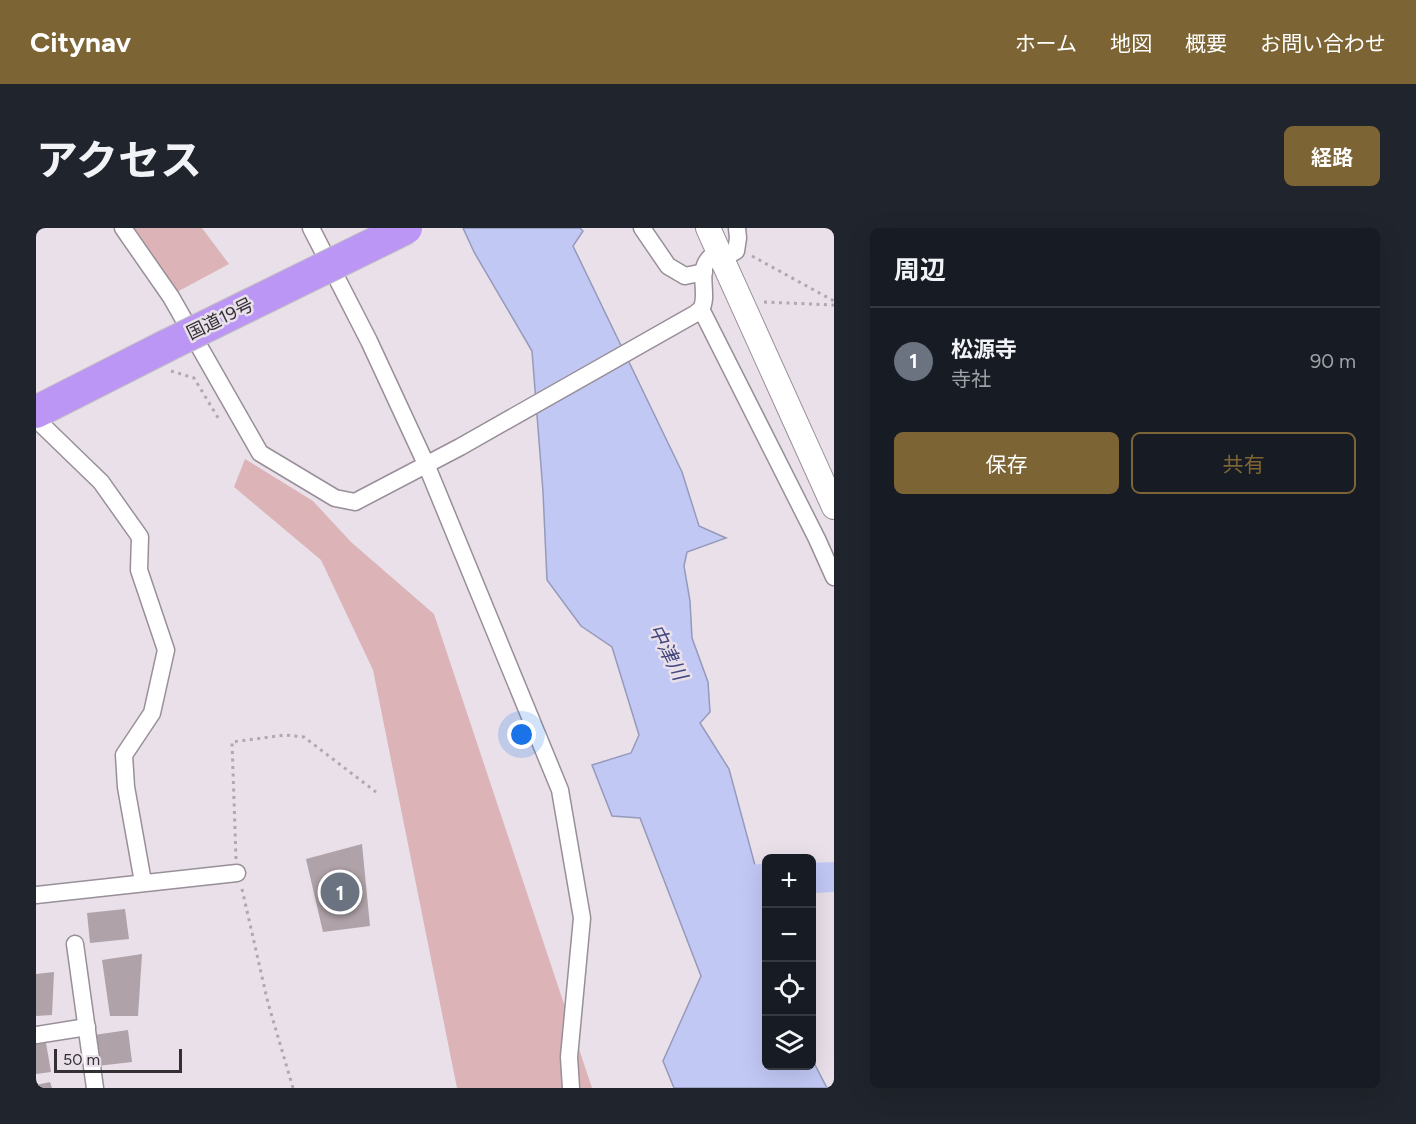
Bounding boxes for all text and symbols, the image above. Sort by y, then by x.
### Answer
text: Citynav [30,25,131,59]
text: ホーム [1015,31,1077,56]
text: 地図 [1110,31,1152,56]
text: 概要 [1185,31,1227,56]
text: お問い合わせ [1260,31,1386,56]
button: 経路 [1284,126,1380,186]
text: アクセス [36,135,202,186]
text: 周辺 [894,254,946,286]
street label: 国道19号 [183,293,257,345]
text: 松源寺 [951,336,1017,363]
text: 1 [909,349,918,373]
text: 90 m [1310,349,1356,373]
text: 寺社 [951,367,991,391]
button: 保存 [894,432,1119,494]
button: 共有 [1131,432,1356,494]
water label: 中津川 [644,620,693,686]
your location [507,720,536,749]
map controls [762,854,816,1070]
button: + [762,854,816,908]
pin: 1 [320,870,360,914]
button: − [762,908,816,962]
button: locate [762,962,816,1016]
button: layers [762,1016,816,1070]
scale bar [54,1046,182,1074]
text: 50 m [63,1050,100,1069]

